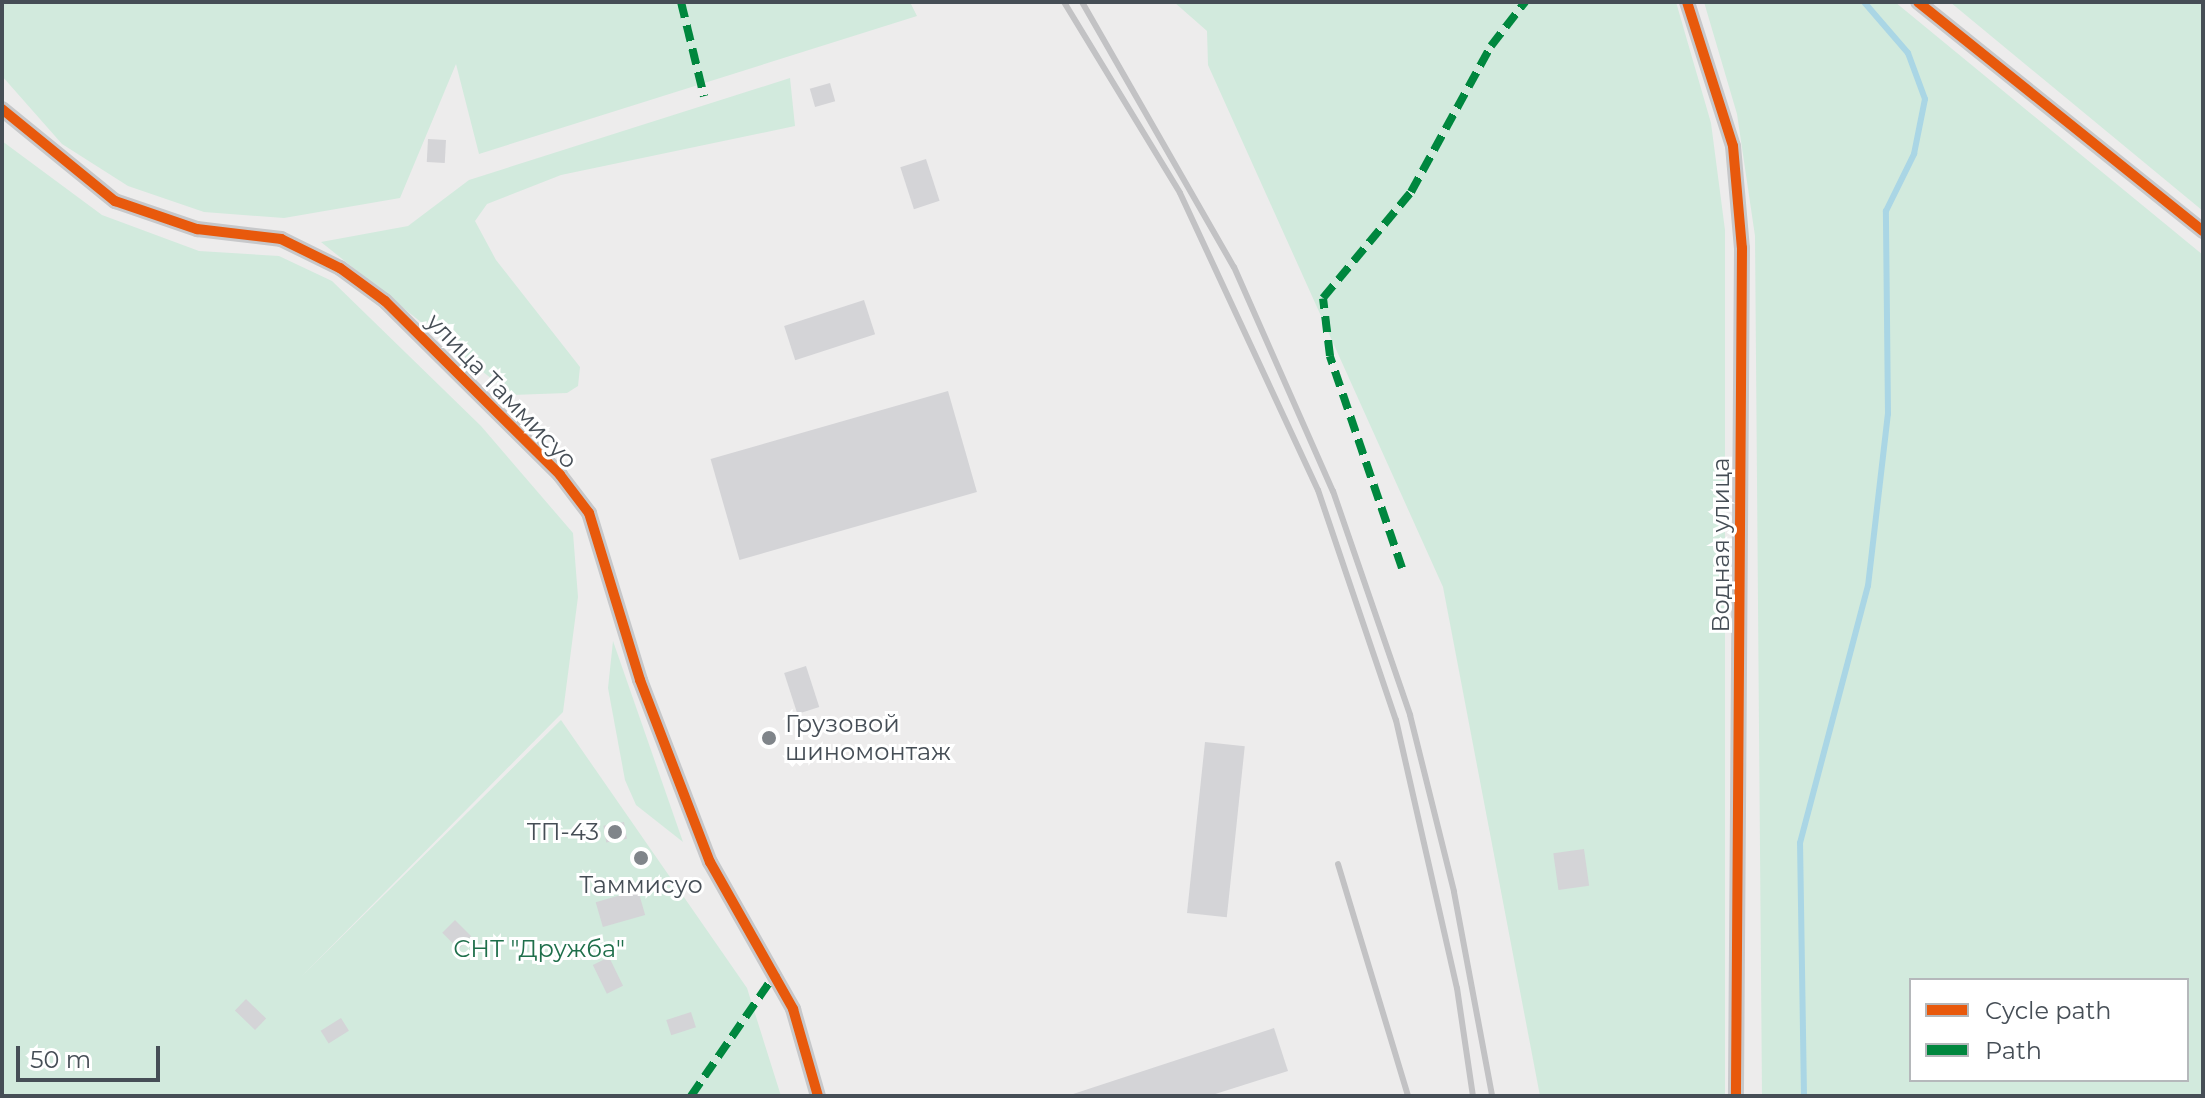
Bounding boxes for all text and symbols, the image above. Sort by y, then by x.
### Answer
street label: улица Таммисуо [421,307,583,475]
street label: Водная улица [1707,458,1735,632]
place label: Грузовой шиномонтаж [785,710,951,766]
marker: Грузовой шиномонтаж [760,729,778,747]
place label: ТП-43 [527,818,599,846]
marker: ТП-43 [606,823,624,841]
marker: Таммисуо [632,849,650,867]
place label: Таммисуо [579,871,703,899]
park label: СНТ "Дружба" [453,935,625,963]
legend [1909,978,2189,1082]
text: Cycle path [1985,996,2112,1025]
scale bar [20,1030,164,1080]
text: Path [1985,1036,2042,1065]
text: 50 m [30,1045,91,1074]

